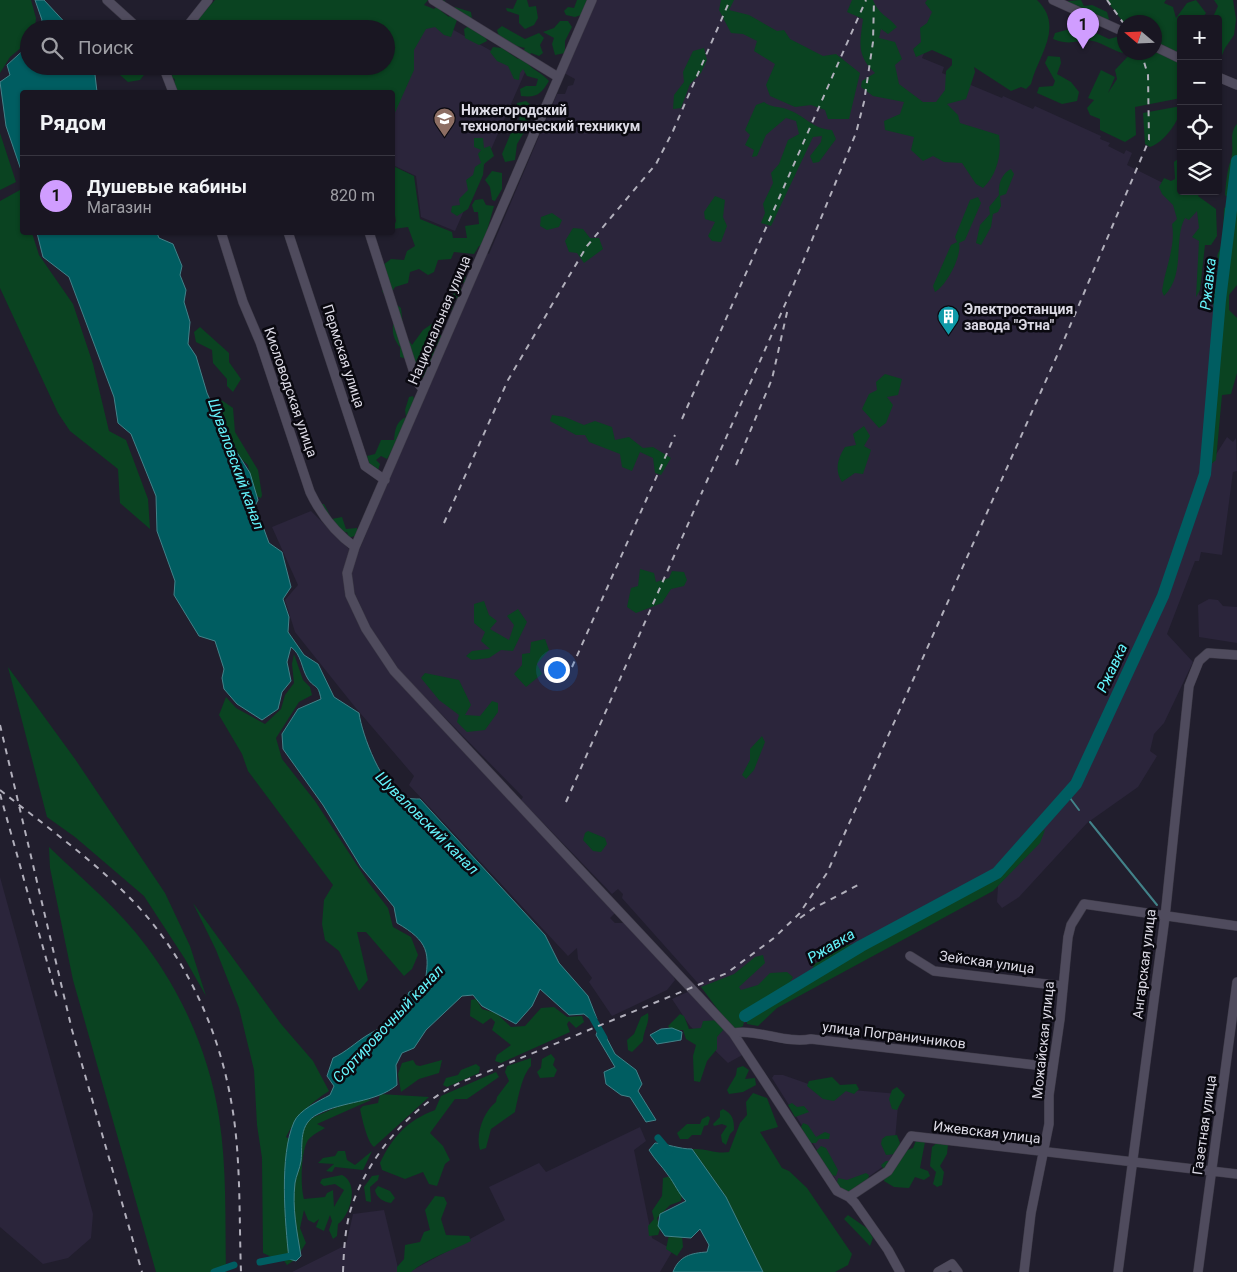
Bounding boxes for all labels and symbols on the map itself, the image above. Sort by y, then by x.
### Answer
pin: 1 [1067,8,1099,49]
north arrow [1117,15,1162,60]
place label: Нижегородский технологический техникум [461,102,640,134]
school or university icon: Нижегородский технологический техникум [433,106,457,137]
street label: Национальная улица [405,253,473,387]
water label: Ржавка [1196,257,1220,311]
place label: Электростанция завода "Этна" [964,301,1073,333]
street label: Пермская улица [320,302,368,410]
building icon: Электростанция завода "Этна" [936,305,960,336]
street label: Кисловодская улица [261,325,321,459]
water label: Шуваловский канал [204,396,268,532]
water label: Ржавка [1093,640,1131,696]
your location [544,657,570,683]
water label: Шуваловский канал [372,768,482,878]
street label: Ангарская улица [1129,908,1159,1020]
water label: Ржавка [804,925,858,967]
street label: Зейская улица [938,947,1036,977]
water label: Сортировочный канал [329,962,447,1086]
street label: Можайская улица [1029,980,1057,1100]
street label: улица Пограничников [821,1018,967,1052]
street label: Газетная улица [1189,1074,1219,1176]
street label: Ижевская улица [932,1117,1042,1147]

